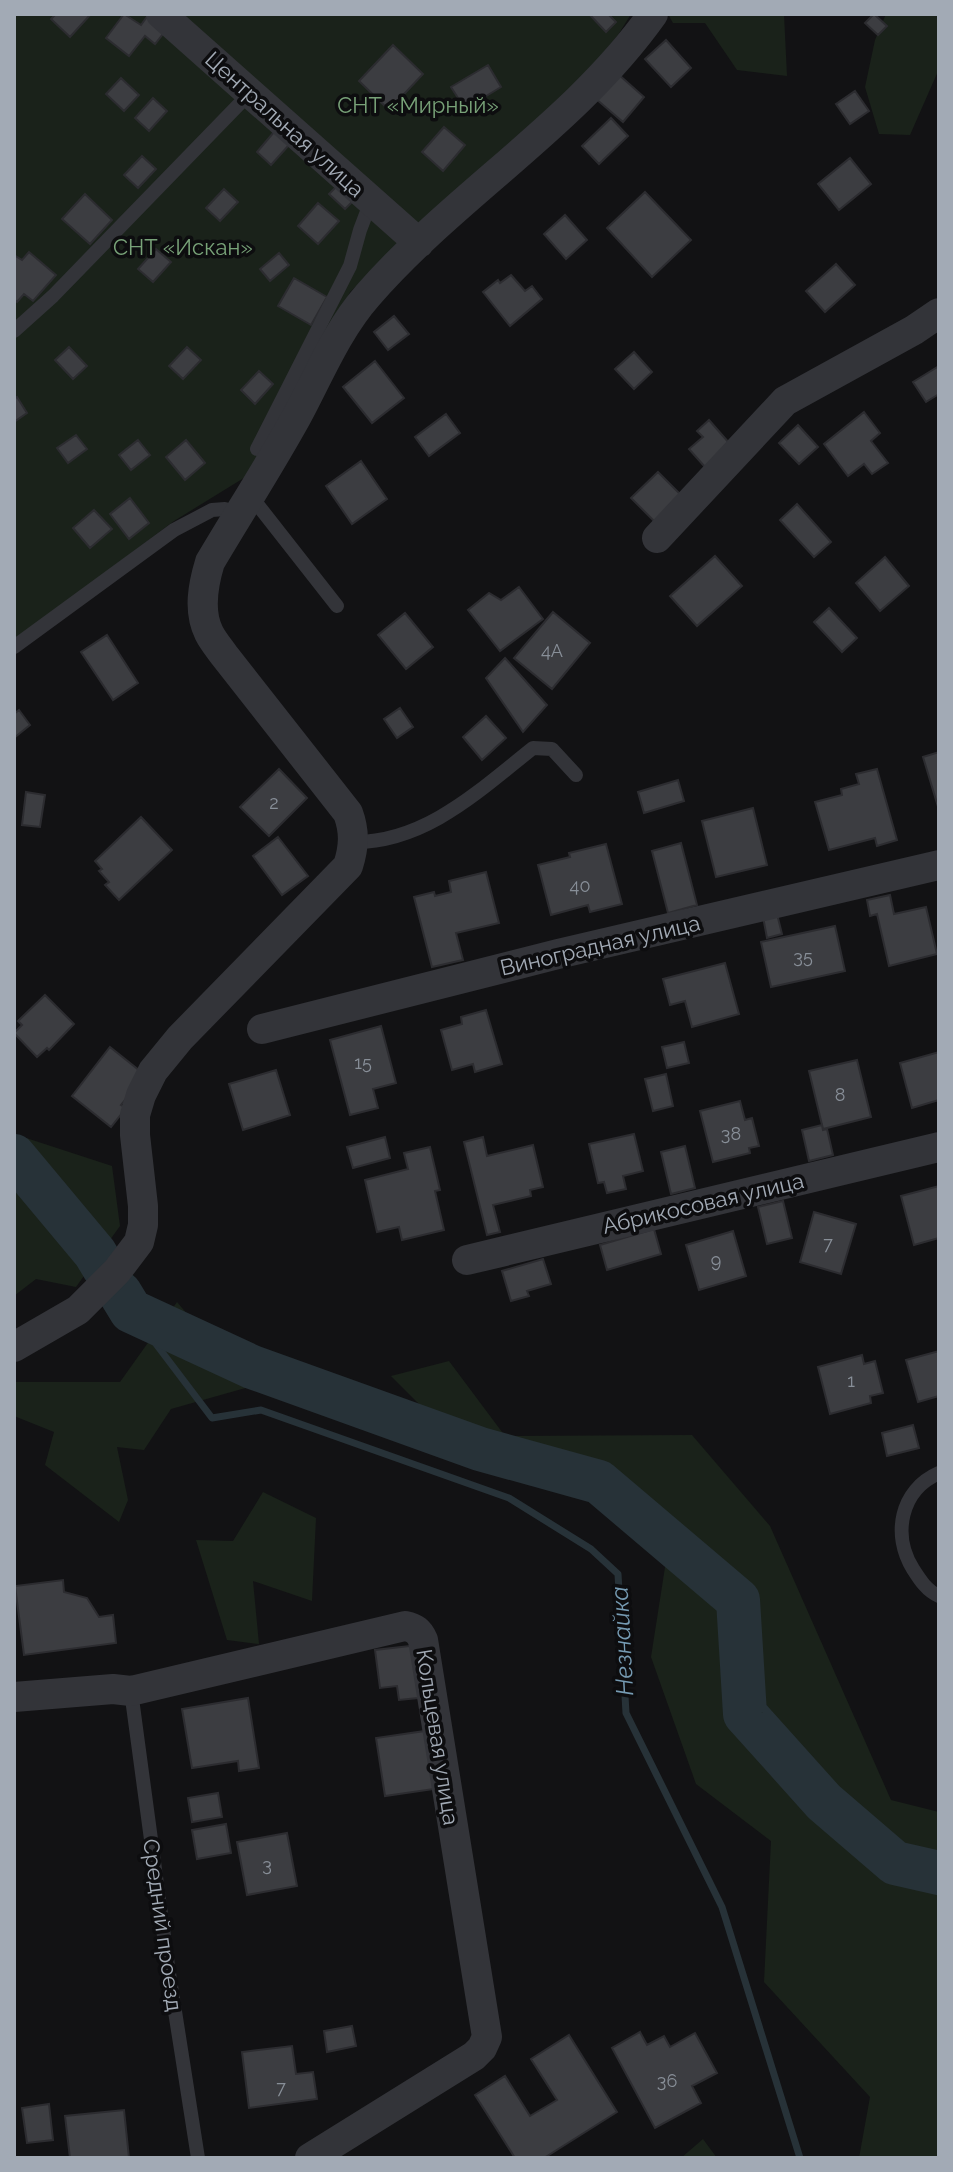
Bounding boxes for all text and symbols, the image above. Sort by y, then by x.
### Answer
street label: Центральная улица [200,46,370,202]
park label: СНТ «Мирный» [337,92,499,118]
park label: СНТ «Искан» [113,234,253,260]
house number: 4А [541,640,563,661]
house number: 2 [269,792,279,813]
house number: 40 [570,875,590,896]
street label: Виноградная улица [498,909,702,981]
house number: 35 [793,946,813,967]
house number: 15 [354,1052,372,1073]
house number: 8 [835,1084,845,1105]
house number: 38 [721,1123,741,1144]
street label: Абрикосовая улица [600,1167,806,1239]
house number: 7 [823,1233,833,1254]
house number: 9 [711,1250,721,1271]
house number: 1 [847,1370,855,1391]
water label: Незнайка [605,1585,639,1697]
street label: Кольцевая улица [411,1647,465,1827]
street label: Средний проезд [138,1837,188,2013]
house number: 3 [262,1854,272,1875]
house number: 36 [657,2070,677,2091]
house number: 7 [276,2077,286,2098]

